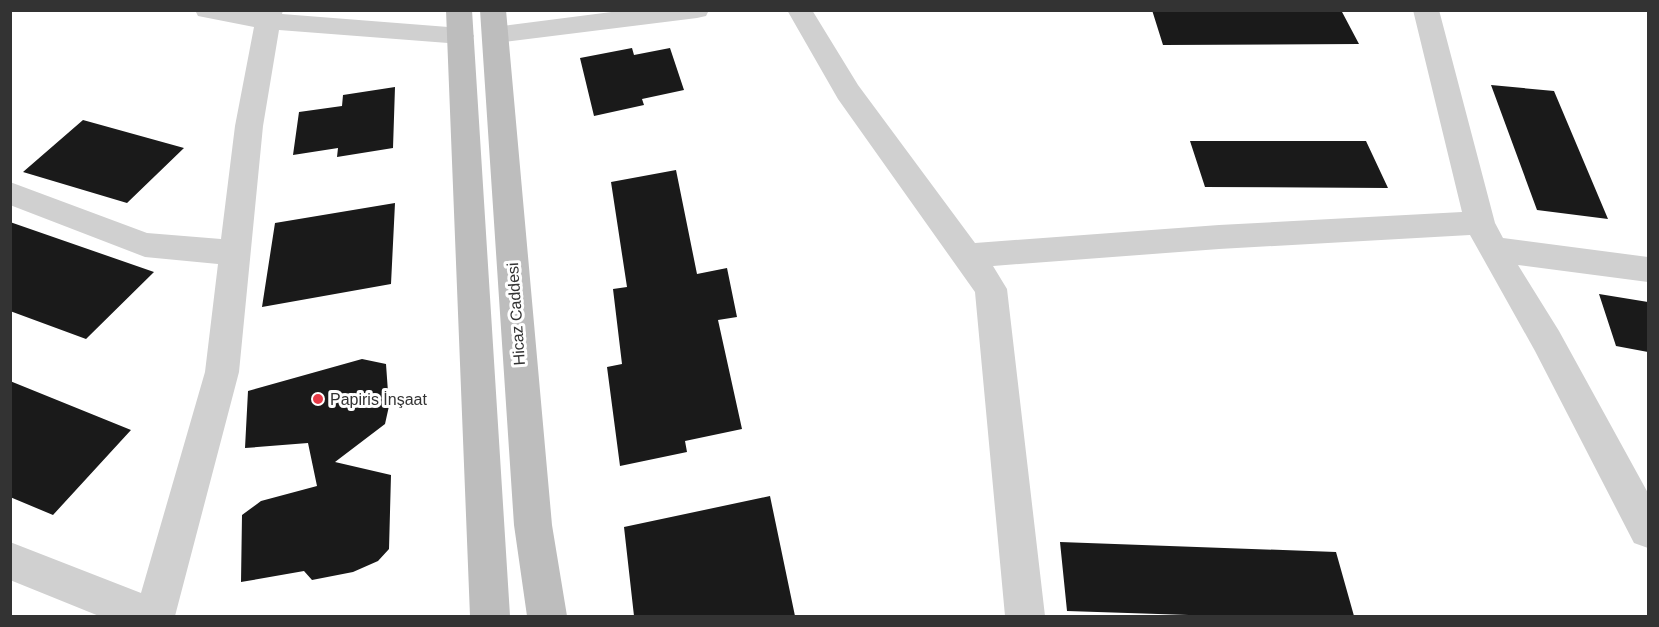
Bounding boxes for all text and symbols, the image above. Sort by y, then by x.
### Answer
street label: Hicaz Caddesi [504,262,528,366]
place label: Papiris İnşaat [330,390,427,408]
marker: Papiris İnşaat [311,392,325,406]

